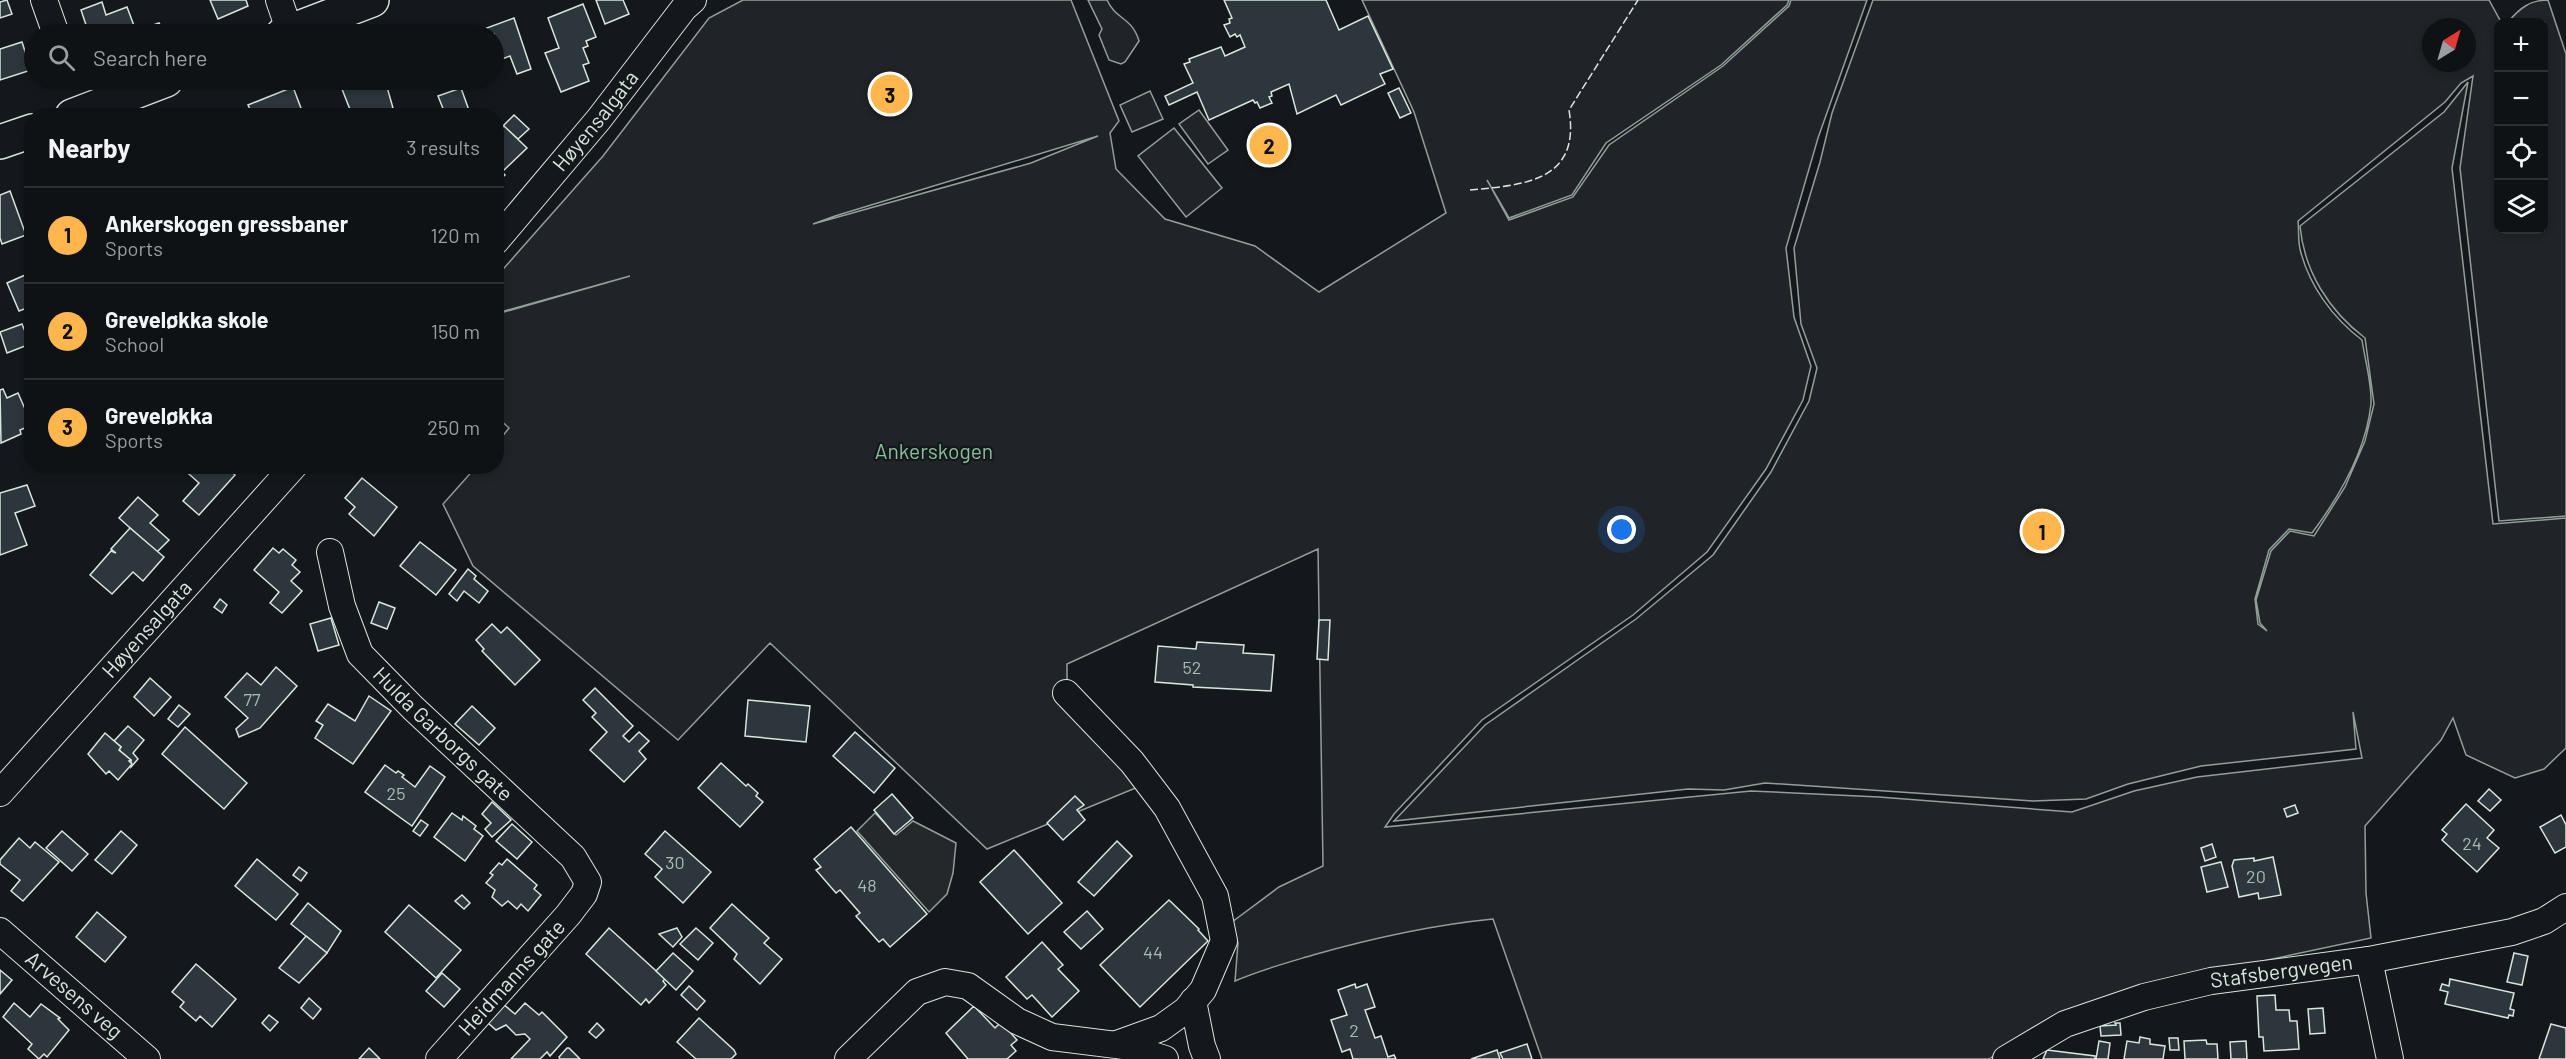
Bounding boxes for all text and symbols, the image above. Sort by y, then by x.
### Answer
north arrow [2422,18,2476,72]
map controls [2494,18,2548,234]
button: + [2494,18,2548,72]
search box [24,24,504,90]
icon: search [45,41,78,74]
text: Search here [93,44,207,70]
street label: Høyensalgata [547,65,643,176]
pin: 3 [870,72,910,116]
button: − [2494,72,2548,126]
pin: 2 [1250,122,1288,168]
button: locate [2494,126,2548,180]
text: Nearby [48,132,130,163]
text: 3 results [406,135,480,159]
button: layers [2494,180,2548,234]
text: Ankerskogen gressbaner [105,210,348,236]
text: 1 [64,223,71,247]
text: 120 m [430,223,480,247]
text: Sports [105,236,163,260]
text: Greveløkka skole [105,306,269,332]
text: 2 [62,319,73,343]
text: 150 m [431,319,480,343]
text: School [105,332,164,356]
text: Greveløkka [105,402,213,428]
text: 3 [62,415,73,439]
text: 250 m [427,415,480,439]
text: Sports [105,428,163,452]
park label: Ankerskogen [875,438,993,463]
pin: 1 [2022,508,2062,554]
your location [1607,515,1636,544]
street label: Høyensalgata [96,575,196,682]
house number: 52 [1183,656,1201,678]
street label: Hulda Garborgs gate [369,661,519,806]
house number: 77 [243,688,261,710]
house number: 25 [387,782,405,804]
house number: 24 [2462,832,2482,854]
house number: 30 [665,851,685,873]
house number: 20 [2246,865,2266,887]
house number: 48 [857,874,877,896]
street label: Heidmanns gate [452,914,569,1040]
house number: 44 [1143,941,1163,963]
street label: Arvesens veg [21,945,129,1043]
street label: Stafsbergvegen [2208,948,2354,992]
house number: 2 [1349,1019,1359,1041]

